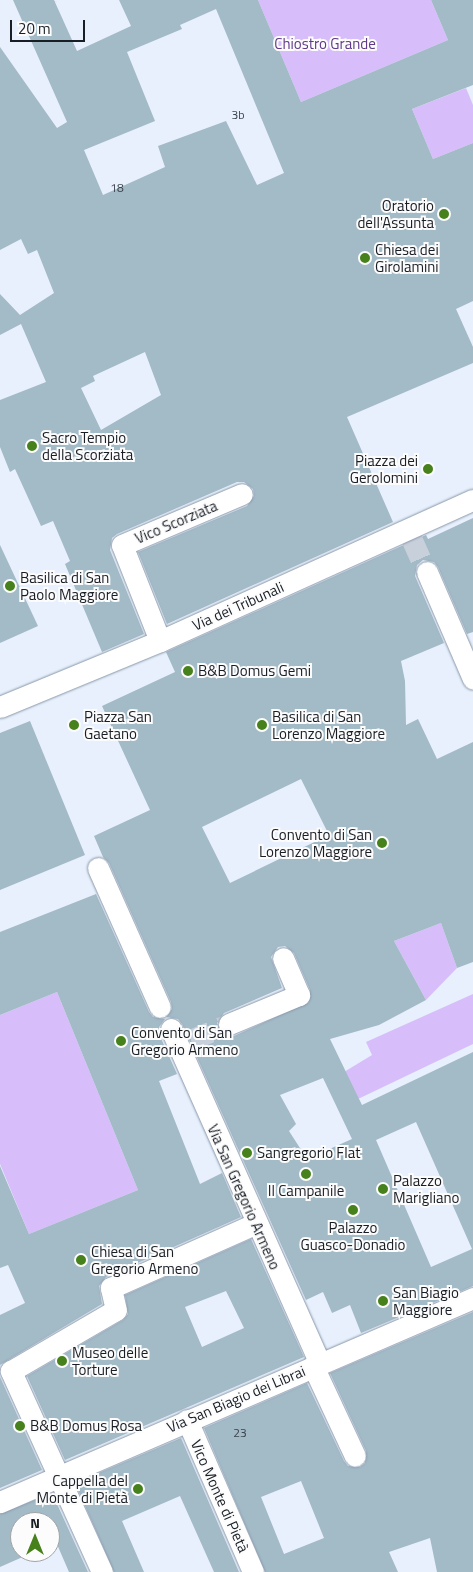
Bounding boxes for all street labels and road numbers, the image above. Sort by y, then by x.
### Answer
street label: Vico Scorziata [132,497,220,547]
street label: Via dei Tribunali [189,578,287,634]
street label: Via San Gregorio Armeno [204,1122,284,1272]
street label: Via San Biagio dei Librai [164,1362,308,1436]
street label: Vico Monte di Pietà [187,1437,253,1555]

